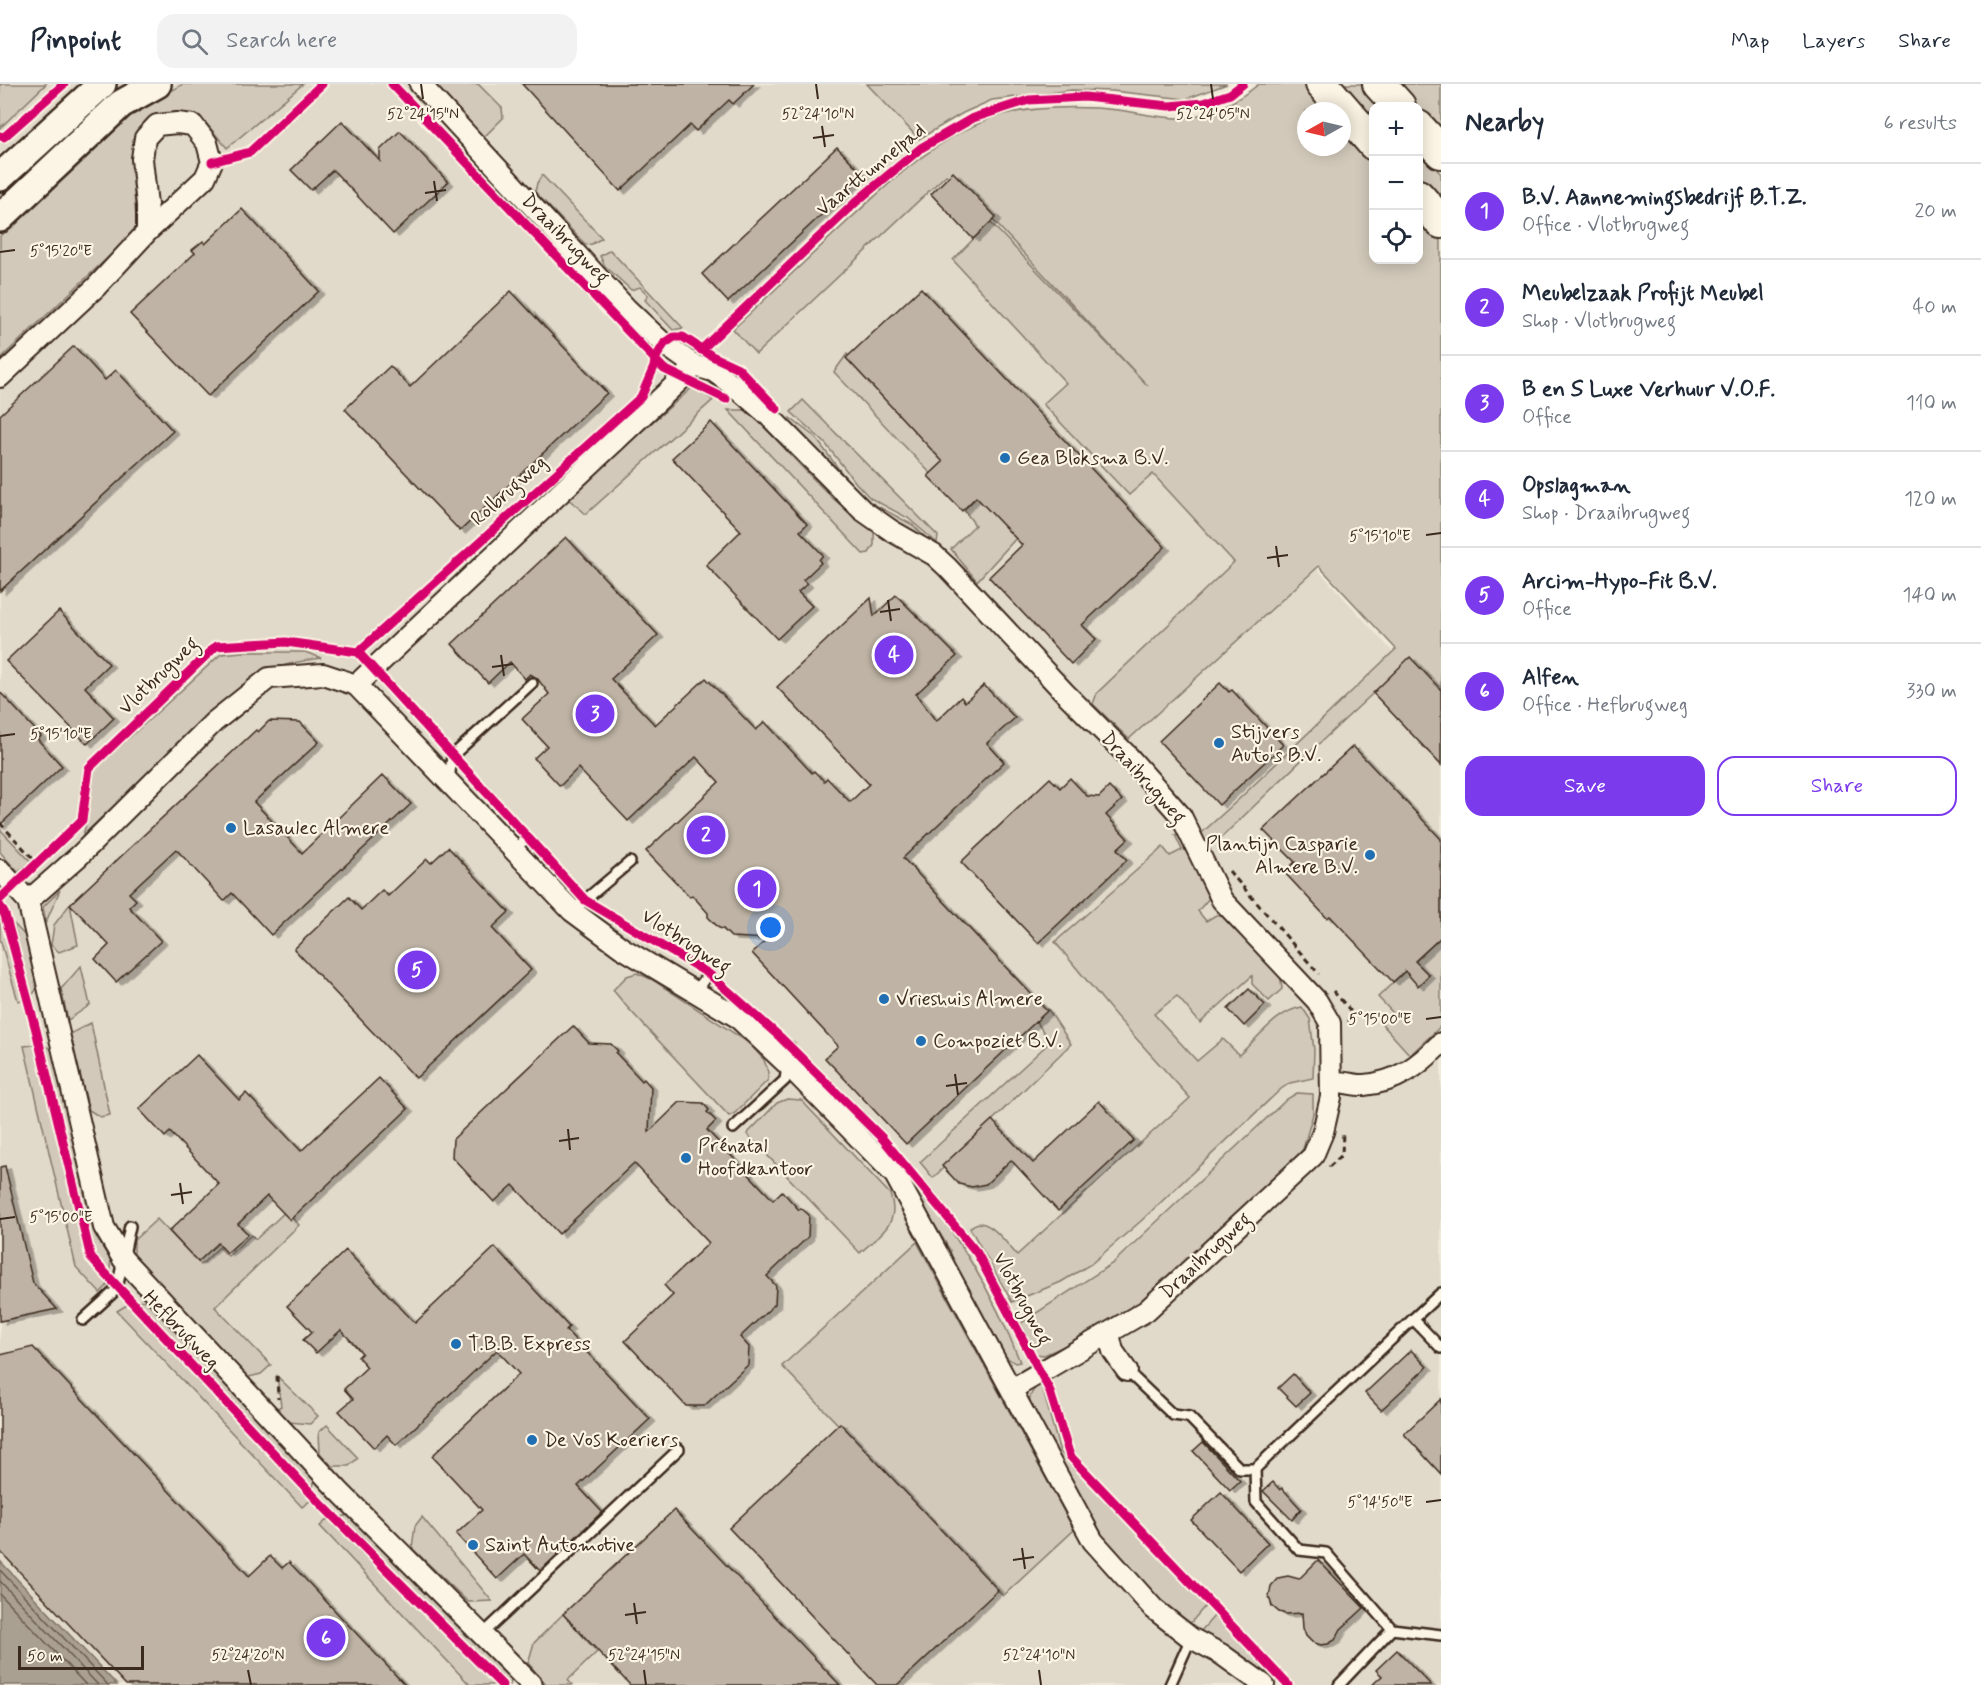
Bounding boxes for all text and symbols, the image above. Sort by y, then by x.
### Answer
search box [157,14,577,68]
text: Pinpoint [30,23,121,60]
icon: search [178,25,211,58]
text: Search here [226,27,337,55]
text: Map [1731,27,1769,55]
text: Layers [1802,27,1865,55]
text: Share [1898,27,1951,55]
north arrow [1297,102,1351,156]
map controls [1369,102,1423,264]
button: + [1369,102,1423,156]
text: 52°24'15"N [387,105,459,125]
text: 52°24'10"N [782,105,854,125]
text: 52°24'05"N [1176,105,1250,125]
text: Nearby [1465,106,1544,140]
text: 6 results [1884,110,1957,137]
street label: Vaarttunnelpad [810,117,932,223]
button: − [1369,156,1423,210]
text: B.V. Aannemingsbedrijf B.T.Z. [1522,184,1806,212]
street label: Draaibrugweg [513,188,615,292]
text: 1 [1480,198,1489,225]
text: 20 m [1914,198,1957,225]
button: locate [1369,210,1423,264]
text: Office · Vlotbrugweg [1522,212,1689,239]
text: 5°15'20"E [30,242,92,262]
text: Meubelzaak Profijt Meubel [1522,280,1764,308]
text: 2 [1480,294,1489,321]
text: 40 m [1913,294,1957,321]
text: Shop · Vlotbrugweg [1522,308,1676,335]
text: B en S Luxe Verhuur V.O.F. [1522,376,1775,404]
text: 3 [1480,390,1489,417]
text: 110 m [1906,390,1957,417]
text: Office [1522,404,1572,431]
place label: Gea Bloksma B.V. [1017,445,1168,472]
street label: Rolbrugweg [465,449,554,534]
marker: Gea Bloksma B.V. [998,451,1012,465]
text: Opslagman [1522,472,1630,500]
text: 4 [1479,486,1490,513]
text: 120 m [1904,486,1957,513]
text: Shop · Draaibrugweg [1522,500,1690,527]
text: 5°15'10"E [1349,527,1411,547]
text: Arcim-Hypo-Fit B.V. [1522,568,1717,596]
text: 5 [1479,582,1491,609]
text: 140 m [1903,582,1957,609]
text: Office [1522,596,1572,623]
street label: Vlotbrugweg [113,631,206,723]
pin: 4 [874,632,914,678]
text: Alfen [1522,664,1579,692]
text: 6 [1479,678,1490,705]
text: 330 m [1906,678,1957,705]
pin: 3 [576,692,614,736]
text: Office · Hefbrugweg [1522,692,1688,719]
place label: Stijvers Auto's B.V. [1231,719,1321,769]
text: 5°15'10"E [30,725,92,745]
street label: Draaibrugweg [1093,726,1192,832]
marker: Stijvers Auto's B.V. [1212,736,1226,750]
button: Save [1465,756,1705,816]
button: Share [1717,756,1957,816]
pin: 2 [686,812,726,858]
place label: Lasaulec Almere [243,815,389,842]
marker: Lasaulec Almere [224,821,238,835]
place label: Plantijn Casparie Almere B.V. [1205,831,1358,881]
marker: Plantijn Casparie Almere B.V. [1363,848,1377,862]
pin: 1 [738,866,777,912]
street label: Vlotbrugweg [635,903,736,983]
your location [756,913,785,942]
pin: 5 [398,948,436,992]
place label: Vrieshuis Almere [896,986,1043,1013]
marker: Vrieshuis Almere [877,992,891,1006]
text: 5°15'00"E [1348,1010,1412,1030]
place label: Compoziet B.V. [933,1028,1062,1055]
marker: Compoziet B.V. [914,1034,928,1048]
place label: Prénatal Hoofdkantoor [698,1133,813,1183]
marker: Prénatal Hoofdkantoor [679,1151,693,1165]
street label: Draaibrugweg [1154,1206,1259,1307]
text: 5°15'00"E [29,1208,93,1228]
street label: Vlotbrugweg [984,1248,1058,1351]
street label: Hefbrugweg [135,1285,226,1377]
place label: T.B.B. Express [468,1331,591,1358]
marker: T.B.B. Express [449,1337,463,1351]
place label: De Vos Koeriers [544,1427,679,1454]
marker: De Vos Koeriers [525,1433,539,1447]
text: 5°14'50"E [1348,1493,1413,1513]
place label: Saint Automotive [485,1532,635,1559]
marker: Saint Automotive [466,1538,480,1552]
pin: 6 [306,1616,346,1660]
scale bar [18,1643,144,1670]
text: 50 m [27,1646,63,1667]
text: 52°24'20"N [211,1646,285,1666]
text: 52°24'15"N [608,1646,680,1666]
text: 52°24'10"N [1003,1646,1075,1666]

